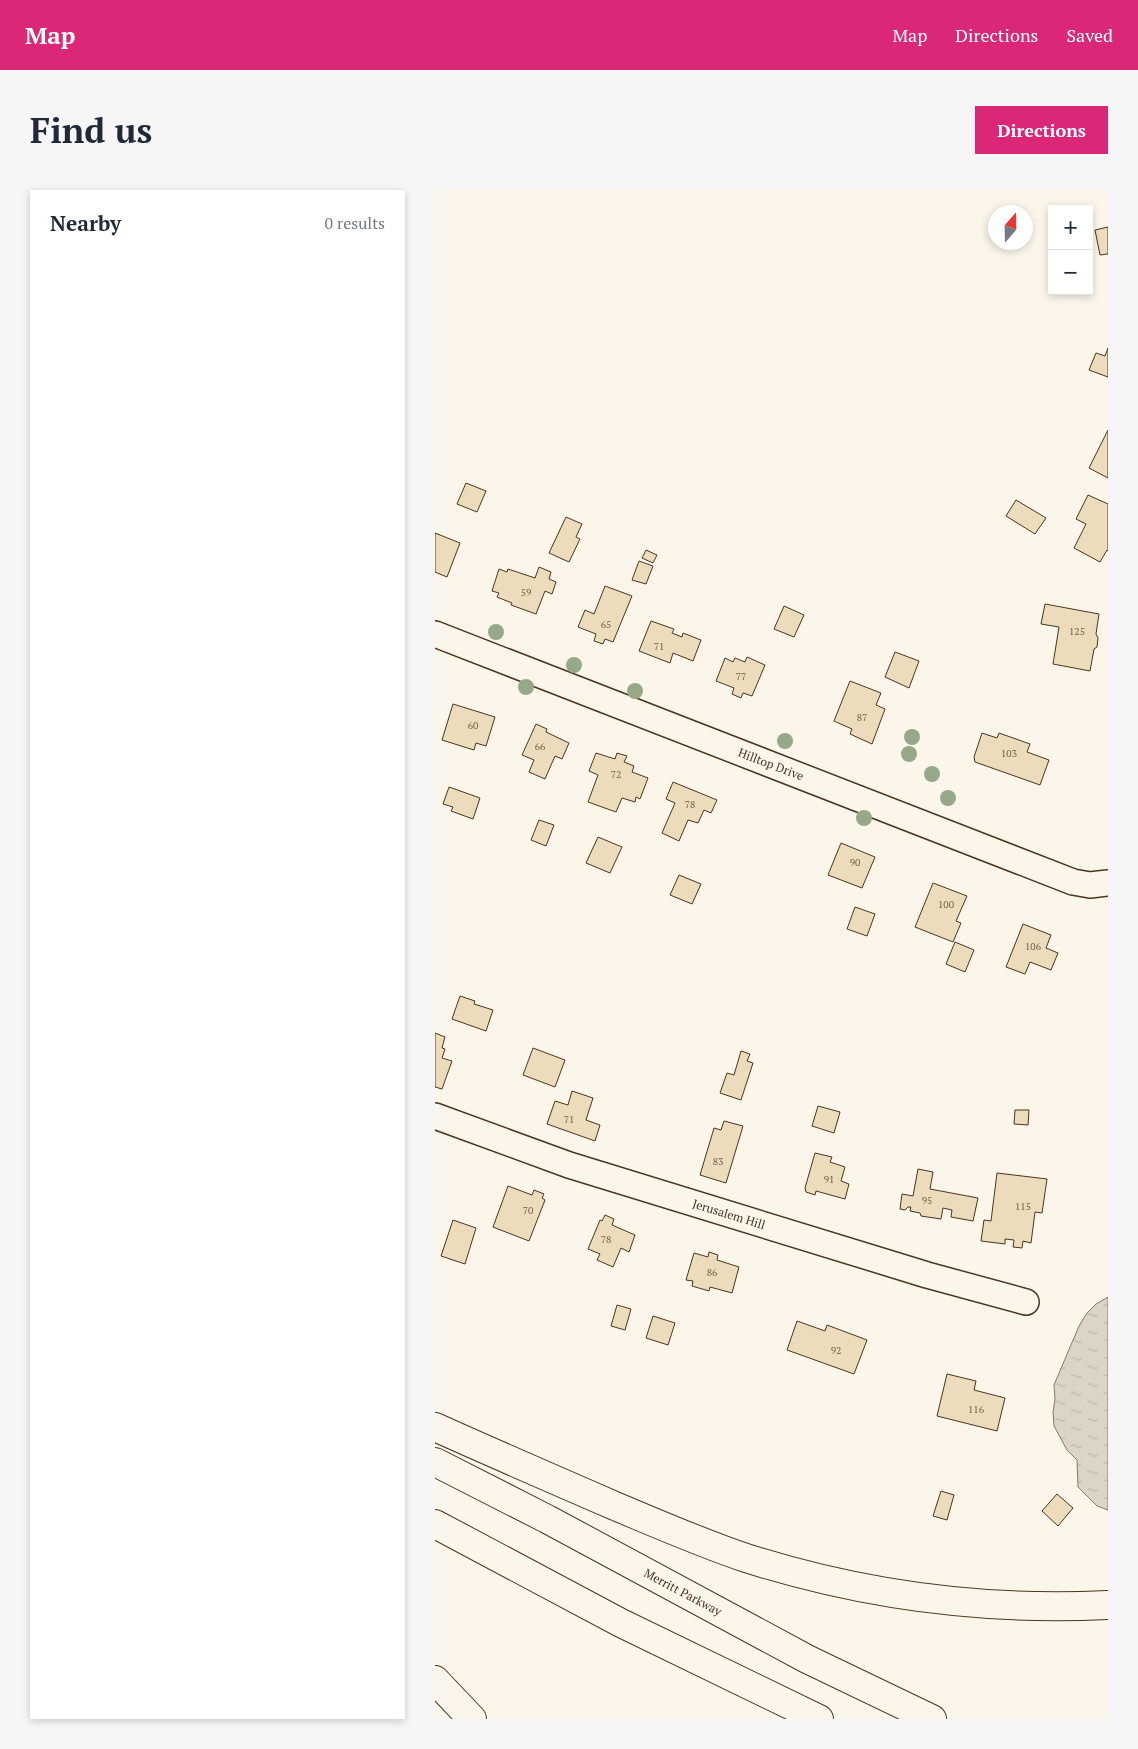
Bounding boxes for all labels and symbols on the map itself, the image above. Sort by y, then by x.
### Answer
north arrow [988,205,1033,250]
house number: 59 [521,586,531,599]
house number: 65 [601,618,611,631]
house number: 125 [1069,625,1085,638]
house number: 71 [654,640,664,653]
house number: 77 [736,670,746,683]
house number: 87 [857,711,867,724]
house number: 60 [468,719,478,732]
house number: 66 [535,740,546,753]
street label: Hilltop Drive [736,745,806,783]
house number: 103 [1001,747,1017,760]
house number: 72 [611,768,621,781]
house number: 78 [685,798,695,811]
house number: 90 [850,856,860,869]
house number: 100 [938,898,954,911]
house number: 106 [1025,940,1042,953]
house number: 71 [564,1113,574,1126]
house number: 83 [713,1155,723,1168]
house number: 91 [824,1173,834,1186]
house number: 95 [922,1194,932,1207]
street label: Jerusalem Hill [691,1196,768,1232]
house number: 115 [1015,1200,1031,1213]
house number: 70 [523,1204,533,1217]
house number: 78 [601,1233,611,1246]
house number: 86 [707,1266,718,1279]
house number: 92 [831,1344,841,1357]
house number: 116 [968,1403,985,1416]
street label: Merritt Parkway [642,1565,725,1619]

